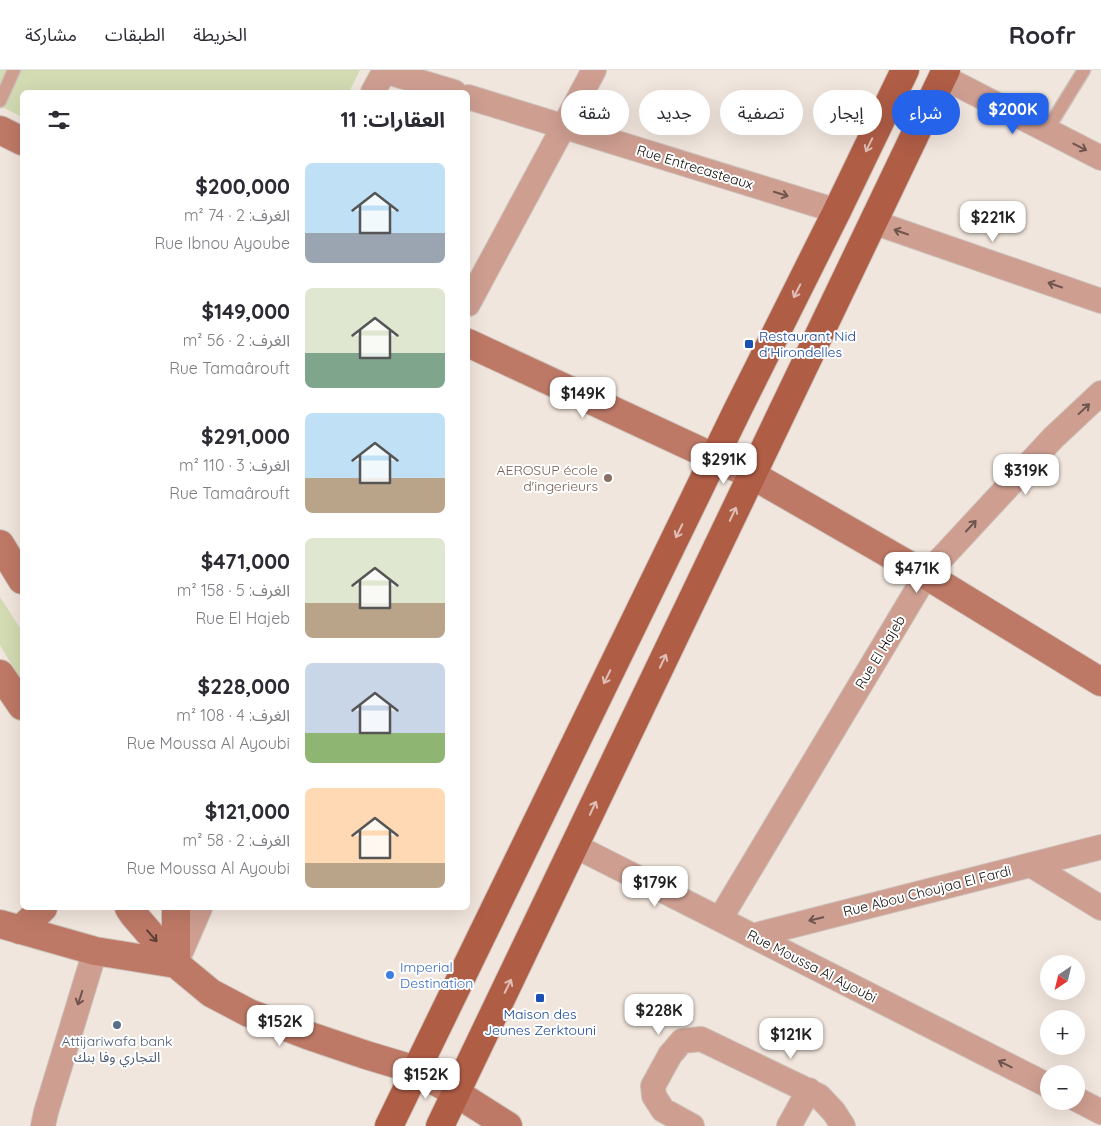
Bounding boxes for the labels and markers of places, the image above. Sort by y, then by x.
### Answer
pin: $200K [978,92,1048,135]
pin: $221K [958,200,1028,243]
place label: Restaurant Nid d'Hirondelles [759,327,856,361]
marker: Restaurant Nid d'Hirondelles [743,338,755,350]
pin: $149K [548,376,618,419]
pin: $291K [689,442,759,485]
pin: $319K [991,454,1061,496]
place label: AEROSUP école d'ingerieurs [496,461,598,495]
marker: AEROSUP école d'ingerieurs [602,472,614,484]
pin: $471K [882,552,952,594]
pin: $179K [620,866,690,908]
place label: Imperial Destination [400,958,473,992]
marker: Imperial Destination [384,969,396,981]
marker: Maison des Jeunes Zerktouni [534,992,546,1004]
pin: $228K [624,994,694,1036]
pin: $152K [245,1004,315,1047]
place label: Maison des Jeunes Zerktouni [484,1005,596,1039]
pin: $121K [756,1018,826,1060]
marker: Attijariwafa bank التجاري وفا بنك [111,1019,123,1031]
place label: Attijariwafa bank التجاري وفا بنك [61,1032,173,1068]
pin: $152K [391,1058,461,1100]

